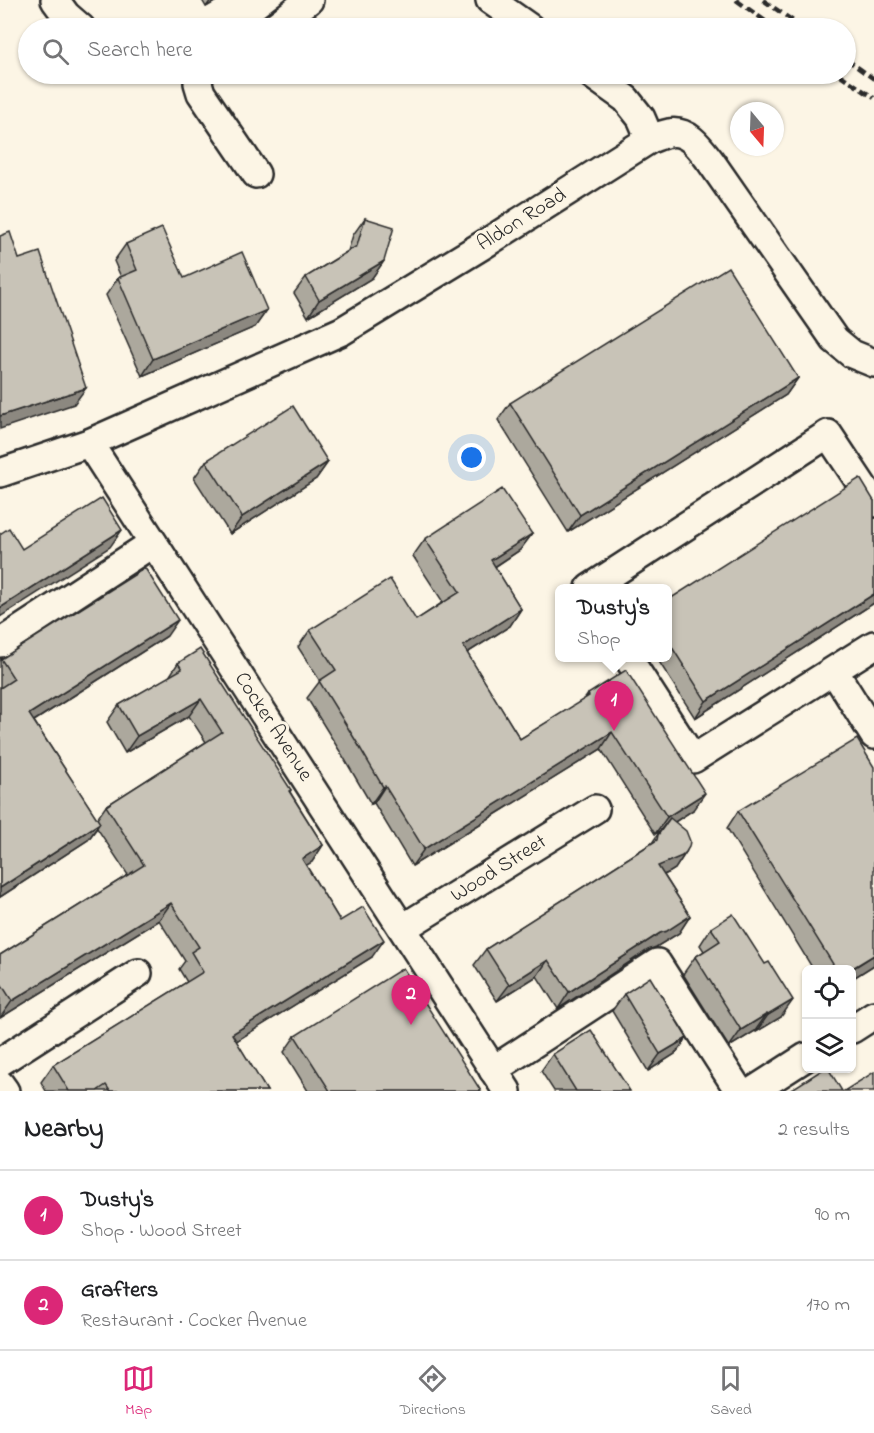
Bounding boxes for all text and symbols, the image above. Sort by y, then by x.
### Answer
search box [18,18,856,84]
icon: search [39,35,72,68]
text: Search here [87,35,192,67]
north arrow [730,102,784,156]
street label: Aldon Road [471,181,573,259]
your location [457,443,486,472]
popup [555,584,672,662]
text: Dusty's [577,593,650,625]
text: Shop [577,625,621,654]
street label: Cocker Avenue [226,666,320,788]
pin: 1 [594,682,634,731]
street label: Wood Street [445,828,553,910]
map controls [802,965,856,1073]
button: locate [802,965,856,1019]
pin: 2 [392,976,430,1025]
button: layers [802,1019,856,1073]
text: Nearby [24,1111,103,1149]
text: 2 results [778,1116,850,1145]
text: Dusty's [81,1185,154,1217]
text: 1 [40,1201,47,1230]
text: 90 m [815,1201,850,1230]
text: Shop · Wood Street [81,1217,242,1246]
text: Grafters [81,1275,158,1307]
text: 2 [39,1291,48,1320]
text: 170 m [806,1291,850,1320]
text: Restaurant · Cocker Avenue [81,1307,307,1336]
tab: Map [122,1362,155,1422]
tab: Directions [399,1362,466,1422]
tab: Saved [710,1362,752,1422]

